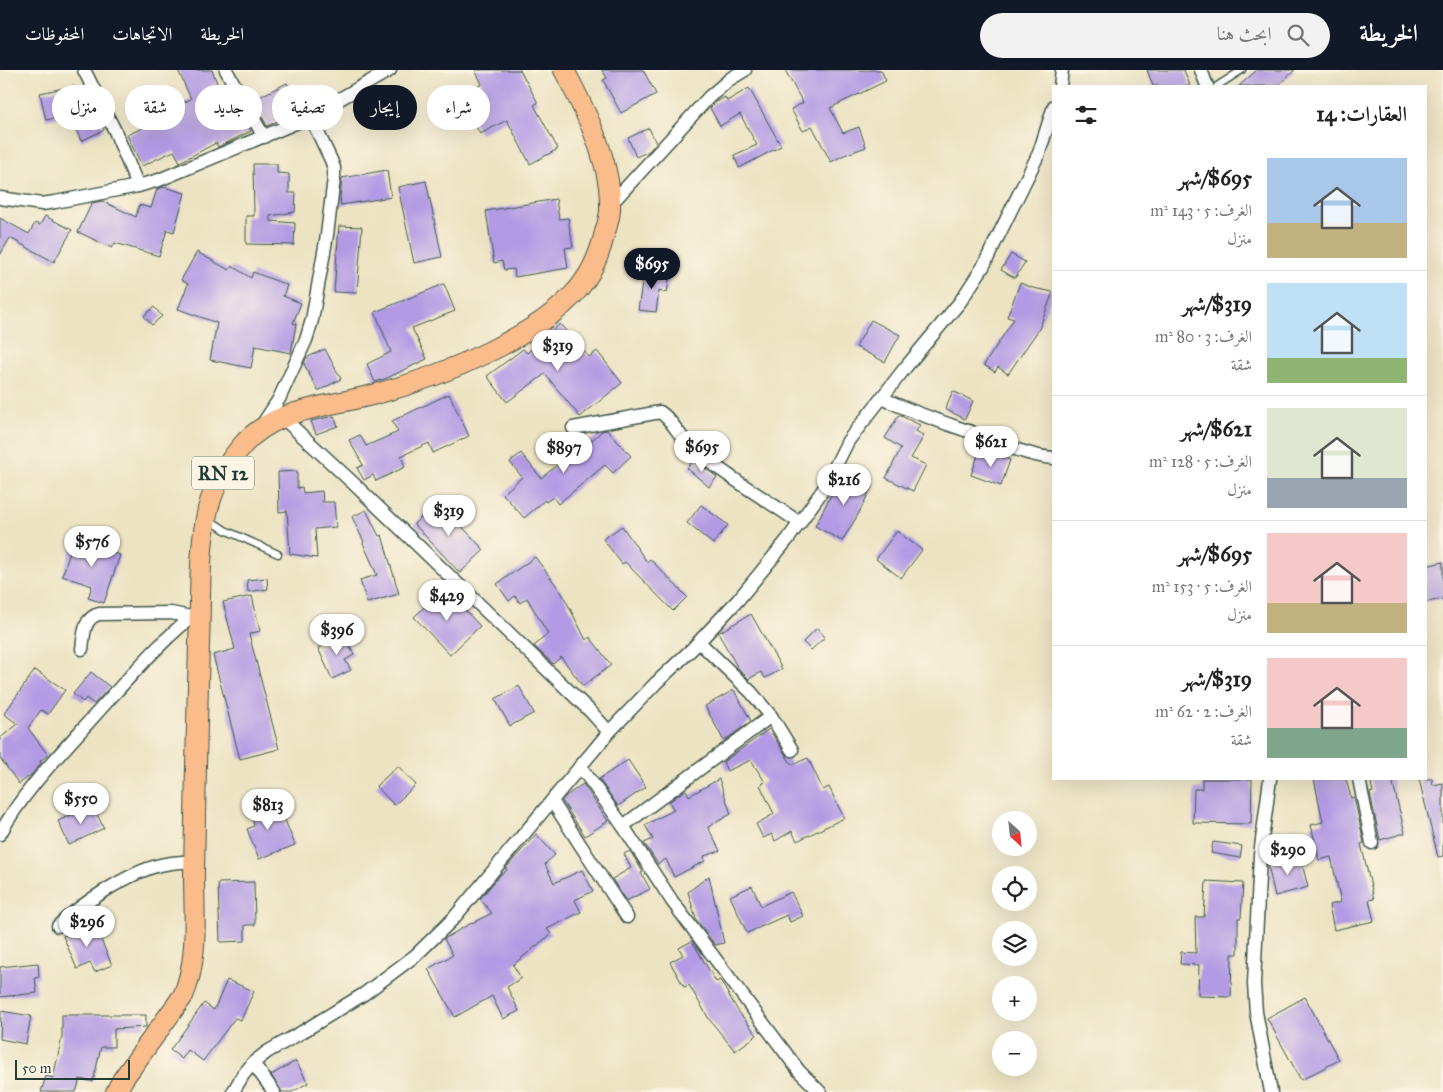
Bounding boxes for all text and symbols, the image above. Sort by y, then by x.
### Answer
search box [980,13,1330,58]
text: الخريطة [1360,18,1418,48]
icon: search [1284,21,1312,49]
text: ابحث هنا [1217,22,1272,45]
text: المحفوظات [25,23,84,45]
text: الاتجاهات [112,23,172,45]
text: الخريطة [200,23,244,45]
chip: منزل [52,85,115,130]
chip: شقة [125,85,185,130]
chip: جديد [195,85,262,130]
chip: تصفية [272,85,343,130]
chip: إيجار [353,85,417,130]
chip: شراء [427,85,490,130]
icon: filters [1072,101,1100,129]
text: العقارات: 14 [1316,101,1407,127]
text: $695/شهر [1178,165,1252,191]
icon: home [1307,178,1367,238]
text: الغرف: 5 · 143 m² [1150,201,1252,220]
text: منزل [1227,229,1252,248]
pin: $695 [622,248,682,290]
text: $695 [635,254,669,273]
text: $319/شهر [1182,291,1252,317]
icon: home [1307,303,1367,363]
text: الغرف: 3 · 80 m² [1155,327,1252,346]
pin: $319 [528,330,588,372]
text: $319 [543,336,573,355]
text: شقة [1231,355,1252,374]
text: $621/شهر [1180,416,1252,442]
pin: $621 [961,426,1021,468]
icon: home [1307,428,1367,488]
pin: $695 [672,430,732,473]
pin: $897 [534,432,594,474]
text: $621 [975,432,1007,451]
text: $695 [685,437,719,456]
text: $897 [546,438,582,457]
text: الغرف: 5 · 128 m² [1149,452,1252,471]
road number: RN 12 [192,456,254,489]
pin: $216 [814,464,874,506]
text: $216 [828,470,860,489]
text: منزل [1227,480,1252,499]
pin: $319 [419,494,479,537]
text: $319 [434,501,464,520]
pin: $576 [62,526,122,568]
text: $576 [75,532,109,551]
text: $695/شهر [1178,541,1252,567]
icon: home [1307,553,1367,613]
text: الغرف: 5 · 153 m² [1152,577,1252,596]
pin: $429 [417,580,477,622]
text: $429 [430,586,465,605]
text: منزل [1227,605,1252,624]
pin: $396 [307,614,367,656]
text: $396 [321,620,353,639]
text: $319/شهر [1182,666,1252,692]
icon: home [1307,678,1367,738]
text: الغرف: 2 · 62 m² [1155,702,1252,721]
text: شقة [1231,730,1252,749]
pin: $550 [51,782,111,825]
pin: $813 [238,788,298,831]
text: $550 [64,789,98,808]
text: $813 [253,795,283,814]
north arrow [992,811,1038,856]
map controls [992,811,1037,1076]
pin: $290 [1258,834,1318,876]
text: $290 [1270,840,1306,859]
button: locate [992,866,1037,911]
pin: $296 [57,906,117,948]
text: $296 [70,912,104,931]
button: layers [992,921,1037,966]
button: + [992,976,1037,1021]
button: − [992,1031,1037,1076]
scale bar [15,1057,130,1080]
text: 50 m [22,1060,51,1077]

